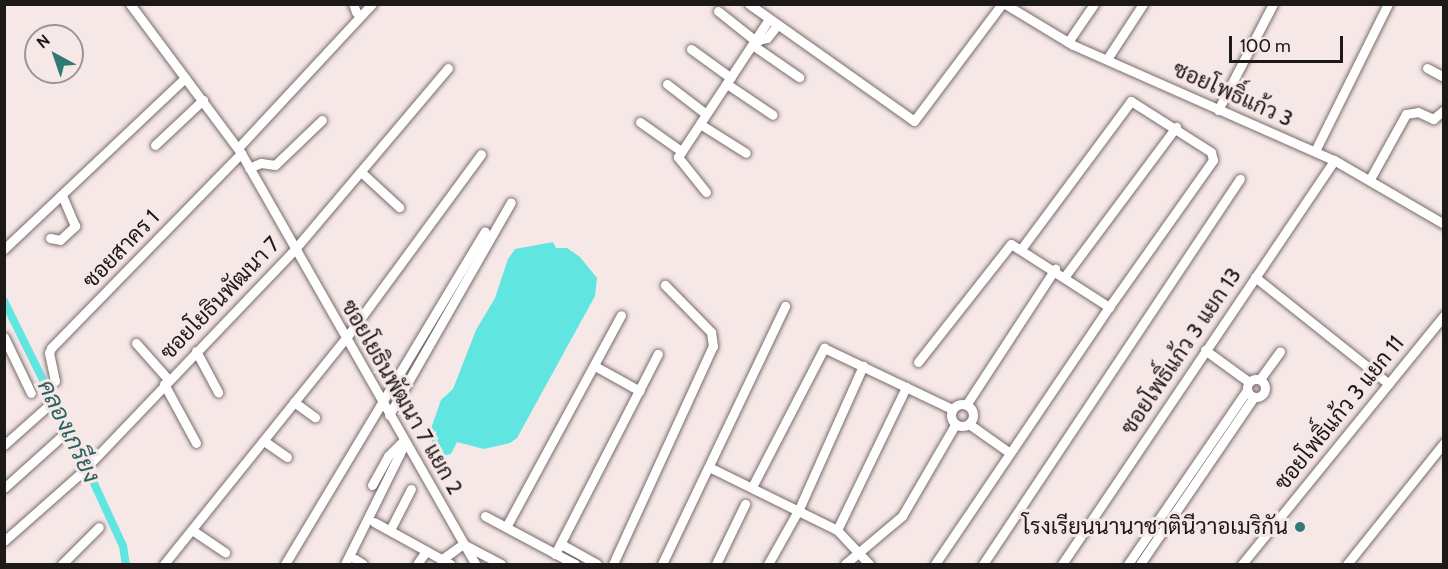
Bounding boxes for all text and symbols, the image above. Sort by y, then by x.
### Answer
north arrow [24,24,84,84]
scale bar [1232,24,1346,62]
text: N [33,30,54,52]
text: 100 m [1240,35,1291,57]
street label: ซอยโพธิ์แก้ว 3 [1169,56,1297,132]
street label: ซอยสาคร 1 [77,204,165,294]
street label: ซอยโยธินพัฒนา 7 [155,231,285,365]
street label: ซอยโพธิ์แก้ว 3 แยก 13 [1115,263,1247,439]
street label: ซอยโยธินพัฒนา 7 แยก 2 [336,295,468,499]
street label: ซอยโพธิ์แก้ว 3 แยก 11 [1269,331,1409,495]
water label: คลองเกรียง [32,375,106,487]
place label: โรงเรียนนานาชาตินีวาอเมริกัน [1022,514,1288,540]
marker: โรงเรียนนานาชาตินีวาอเมริกัน [1293,520,1307,534]

